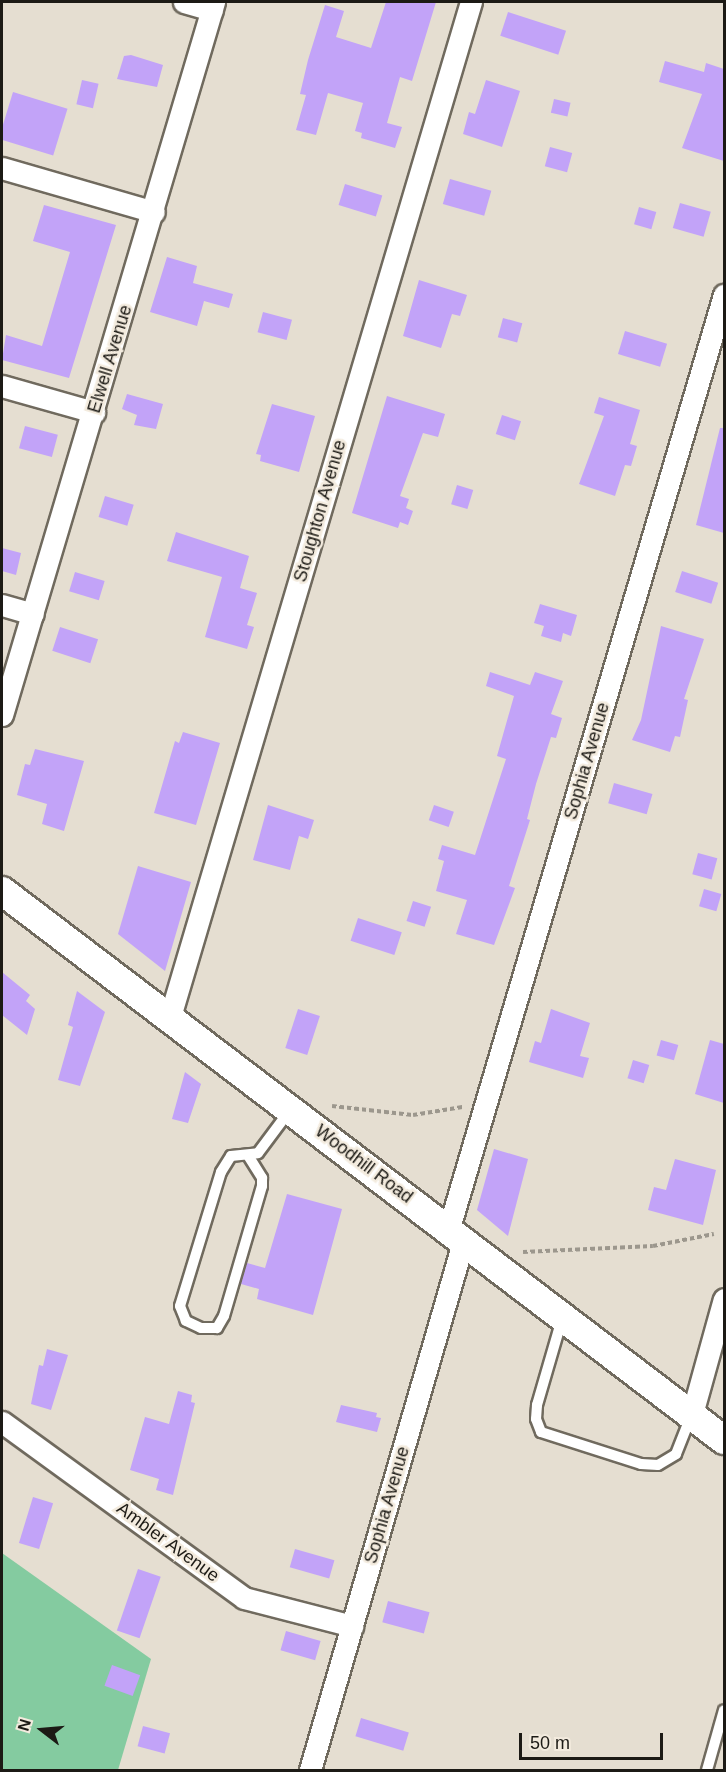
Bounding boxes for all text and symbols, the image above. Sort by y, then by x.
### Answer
street label: Elwell Avenue [83,302,137,416]
street label: Stoughton Avenue [289,437,351,585]
street label: Sophia Avenue [560,699,614,823]
street label: Woodhill Road [311,1120,417,1208]
street label: Sophia Avenue [360,1443,414,1567]
street label: Ambler Avenue [112,1497,224,1587]
north arrow [12,1700,72,1760]
text: N [14,1717,34,1733]
scale bar [522,1721,666,1759]
text: 50 m [530,1733,570,1753]

